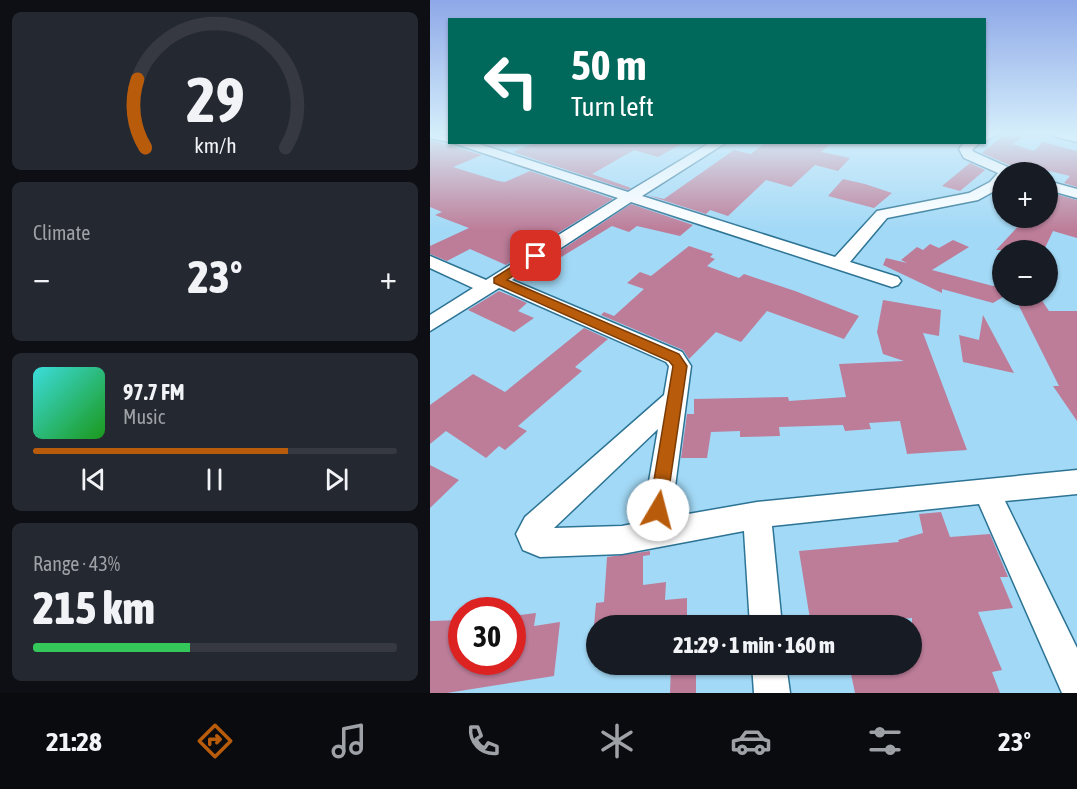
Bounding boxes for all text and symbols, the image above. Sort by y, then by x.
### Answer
text: 50 m [571,41,646,89]
icon: left [472,42,550,120]
text: 29 [186,64,244,135]
text: Turn left [571,91,654,122]
text: km/h [194,134,236,159]
map controls [992,162,1058,306]
button: + [992,162,1058,228]
text: Climate [33,221,90,244]
pin [510,230,561,281]
icon: arrive [519,239,552,272]
button: − [992,240,1058,306]
text: 23° [188,251,242,303]
text: − [33,258,50,296]
text: + [380,258,397,296]
text: 97.7 FM [123,379,185,405]
text: Music [123,405,165,428]
icon: previous [77,463,110,496]
icon: pause [198,463,231,496]
icon: next [320,463,353,496]
position arrow [626,478,690,542]
text: Range · 43% [33,552,120,575]
text: 215 km [33,582,155,634]
speed limit sign: 30 [448,597,526,675]
text: 21:29 · 1 min · 160 m [673,632,835,658]
icon: directions [194,720,236,762]
icon: music [328,720,370,762]
icon: phone [462,720,504,762]
icon: climate [596,720,638,762]
icon: car [730,720,772,762]
icon: filters [864,720,906,762]
text: 21:28 [46,726,102,757]
text: 23° [998,726,1031,757]

